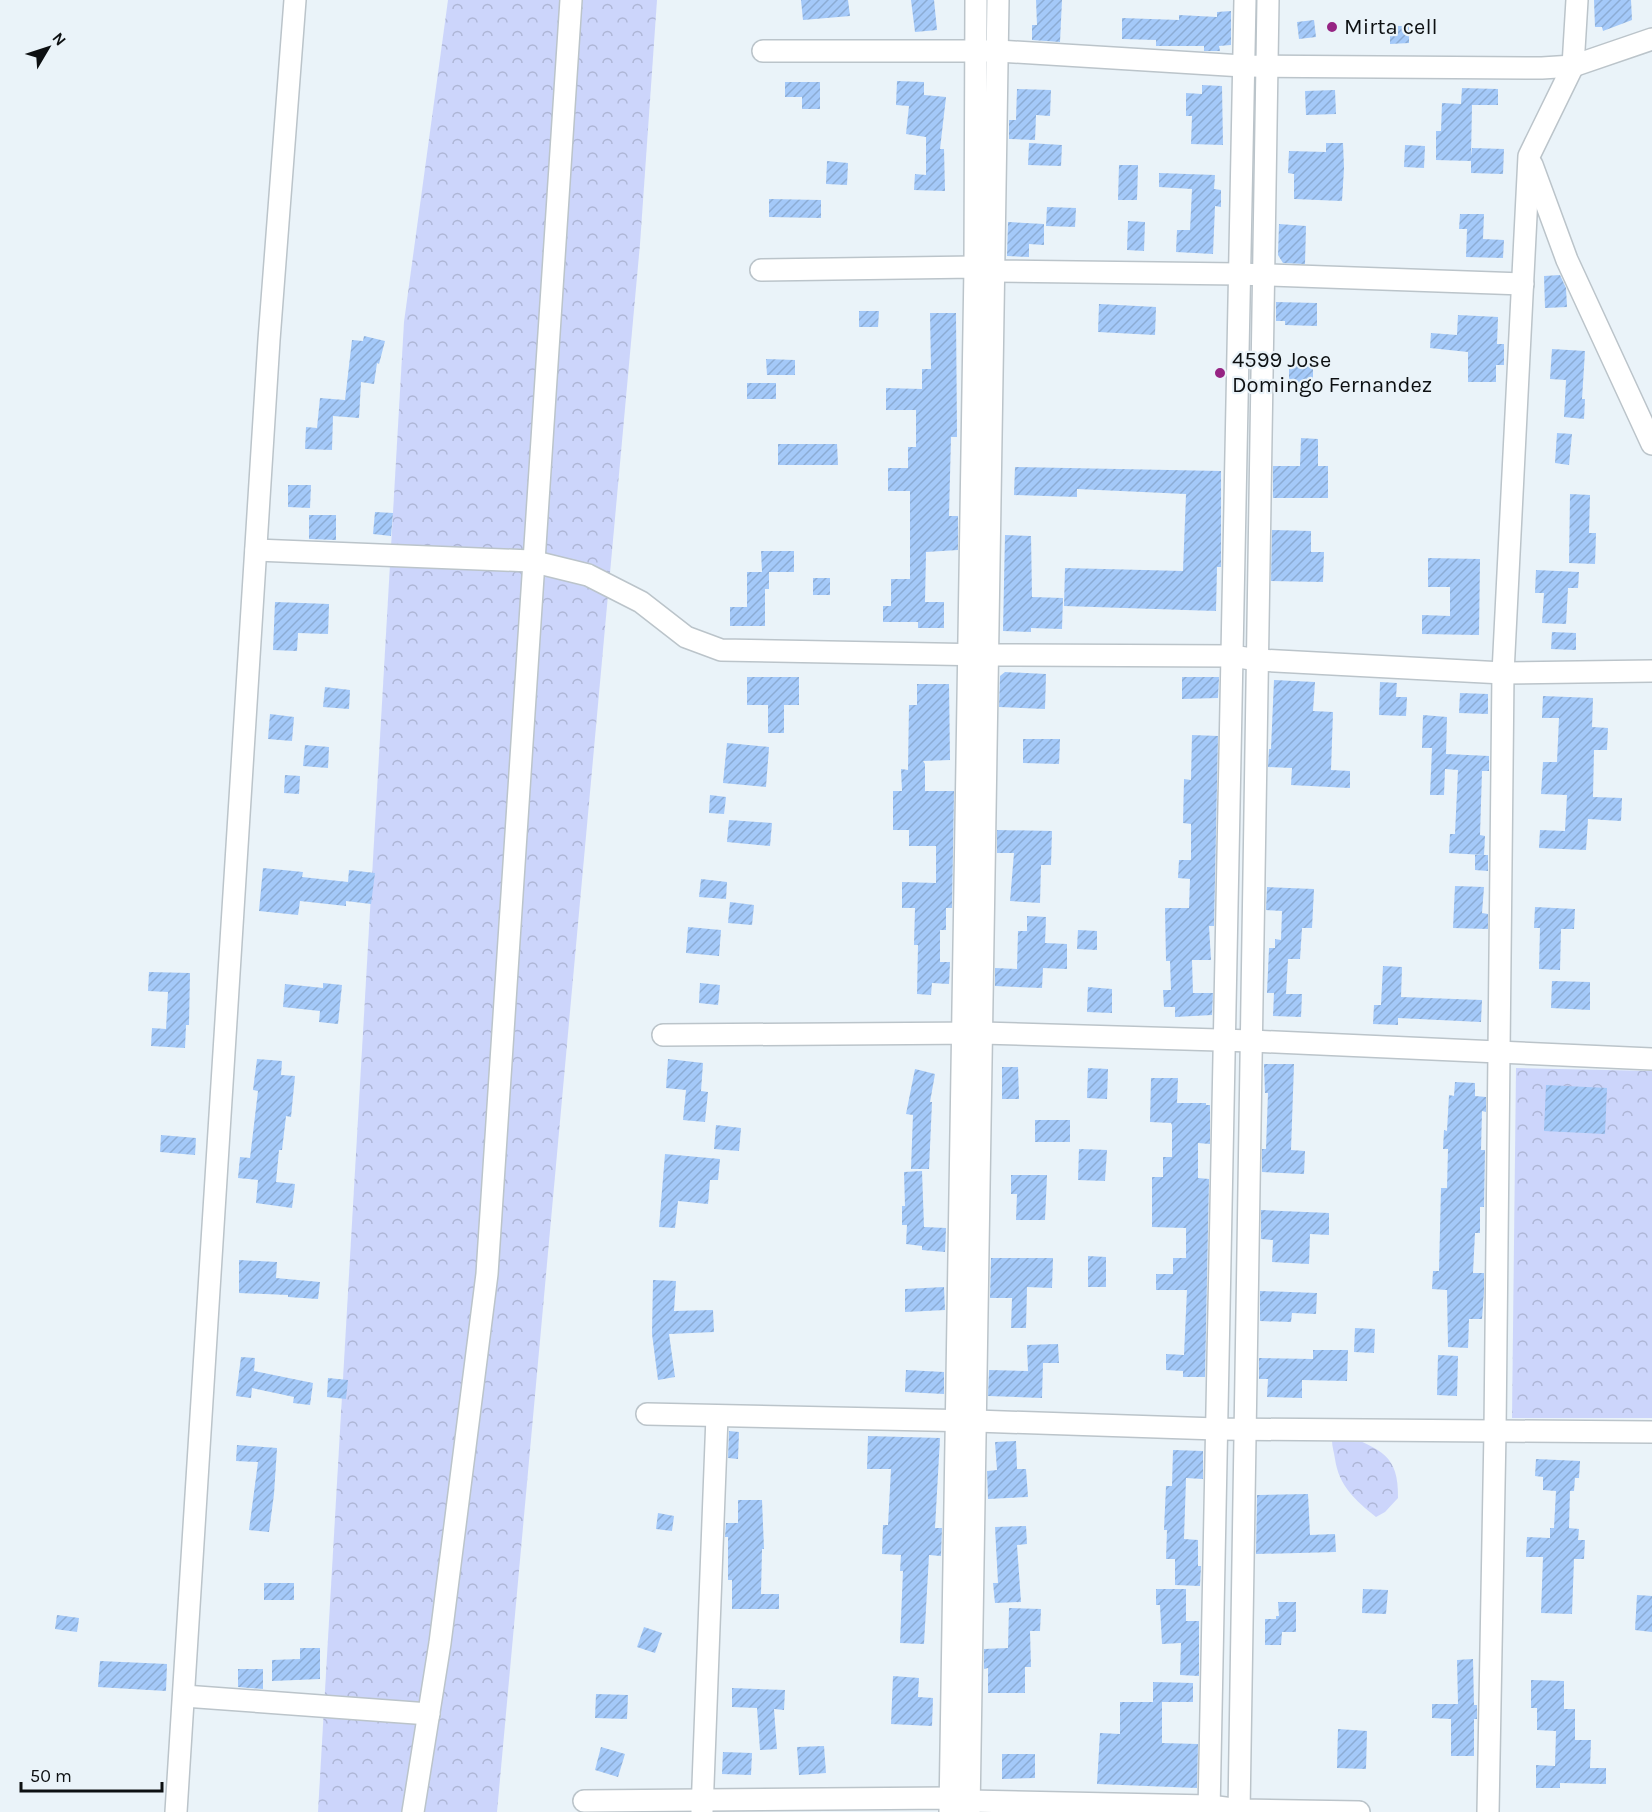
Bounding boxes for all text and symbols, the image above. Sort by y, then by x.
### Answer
place label: Mirta cell [1344,14,1438,40]
north arrow [18,18,78,78]
marker: Mirta cell [1325,20,1339,34]
text: N [48,28,70,49]
place label: 4599 Jose Domingo Fernandez [1232,347,1432,398]
marker: 4599 Jose Domingo Fernandez [1213,366,1227,380]
scale bar [21,1755,162,1793]
text: 50 m [30,1765,72,1787]

